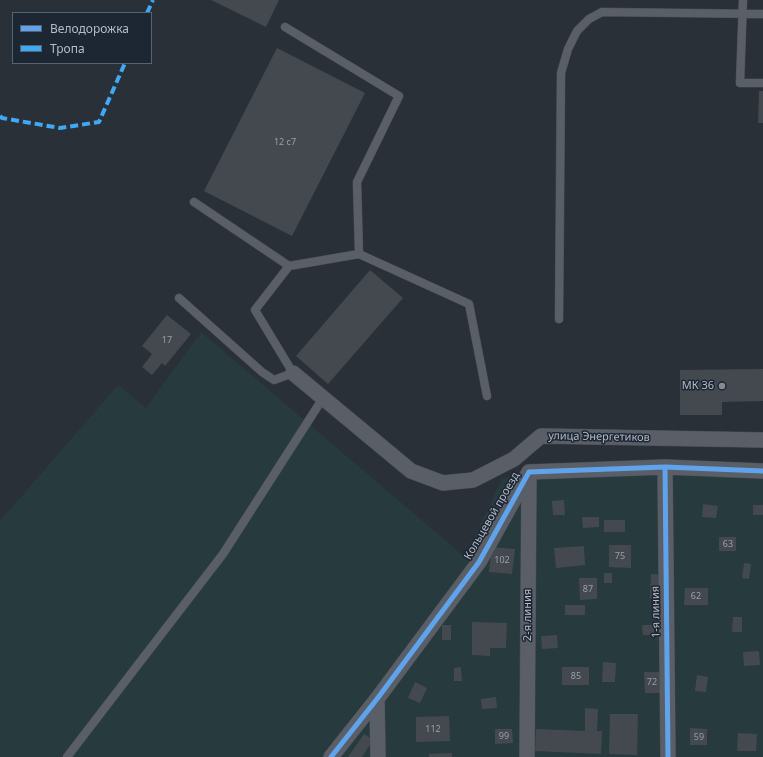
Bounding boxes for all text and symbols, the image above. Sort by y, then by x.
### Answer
legend [12,12,152,64]
text: Велодорожка [50,20,129,37]
text: Тропа [50,40,85,57]
house number: 12 с7 [274,137,296,147]
house number: 17 [162,335,172,345]
place label: МК 36 [682,379,714,393]
marker: МК 36 [717,381,727,391]
street label: улица Энергетиков [548,430,650,444]
street label: Кольцевой проезд [462,470,522,562]
house number: 63 [723,539,733,549]
house number: 75 [615,551,625,561]
house number: 102 [494,555,510,565]
house number: 87 [583,584,593,594]
street label: 1-я линия [649,586,663,638]
street label: 2-я линия [521,589,535,641]
house number: 62 [691,591,701,601]
house number: 85 [571,671,581,681]
house number: 72 [647,677,657,687]
house number: 112 [425,724,441,734]
house number: 99 [499,731,509,741]
house number: 59 [694,732,704,742]

